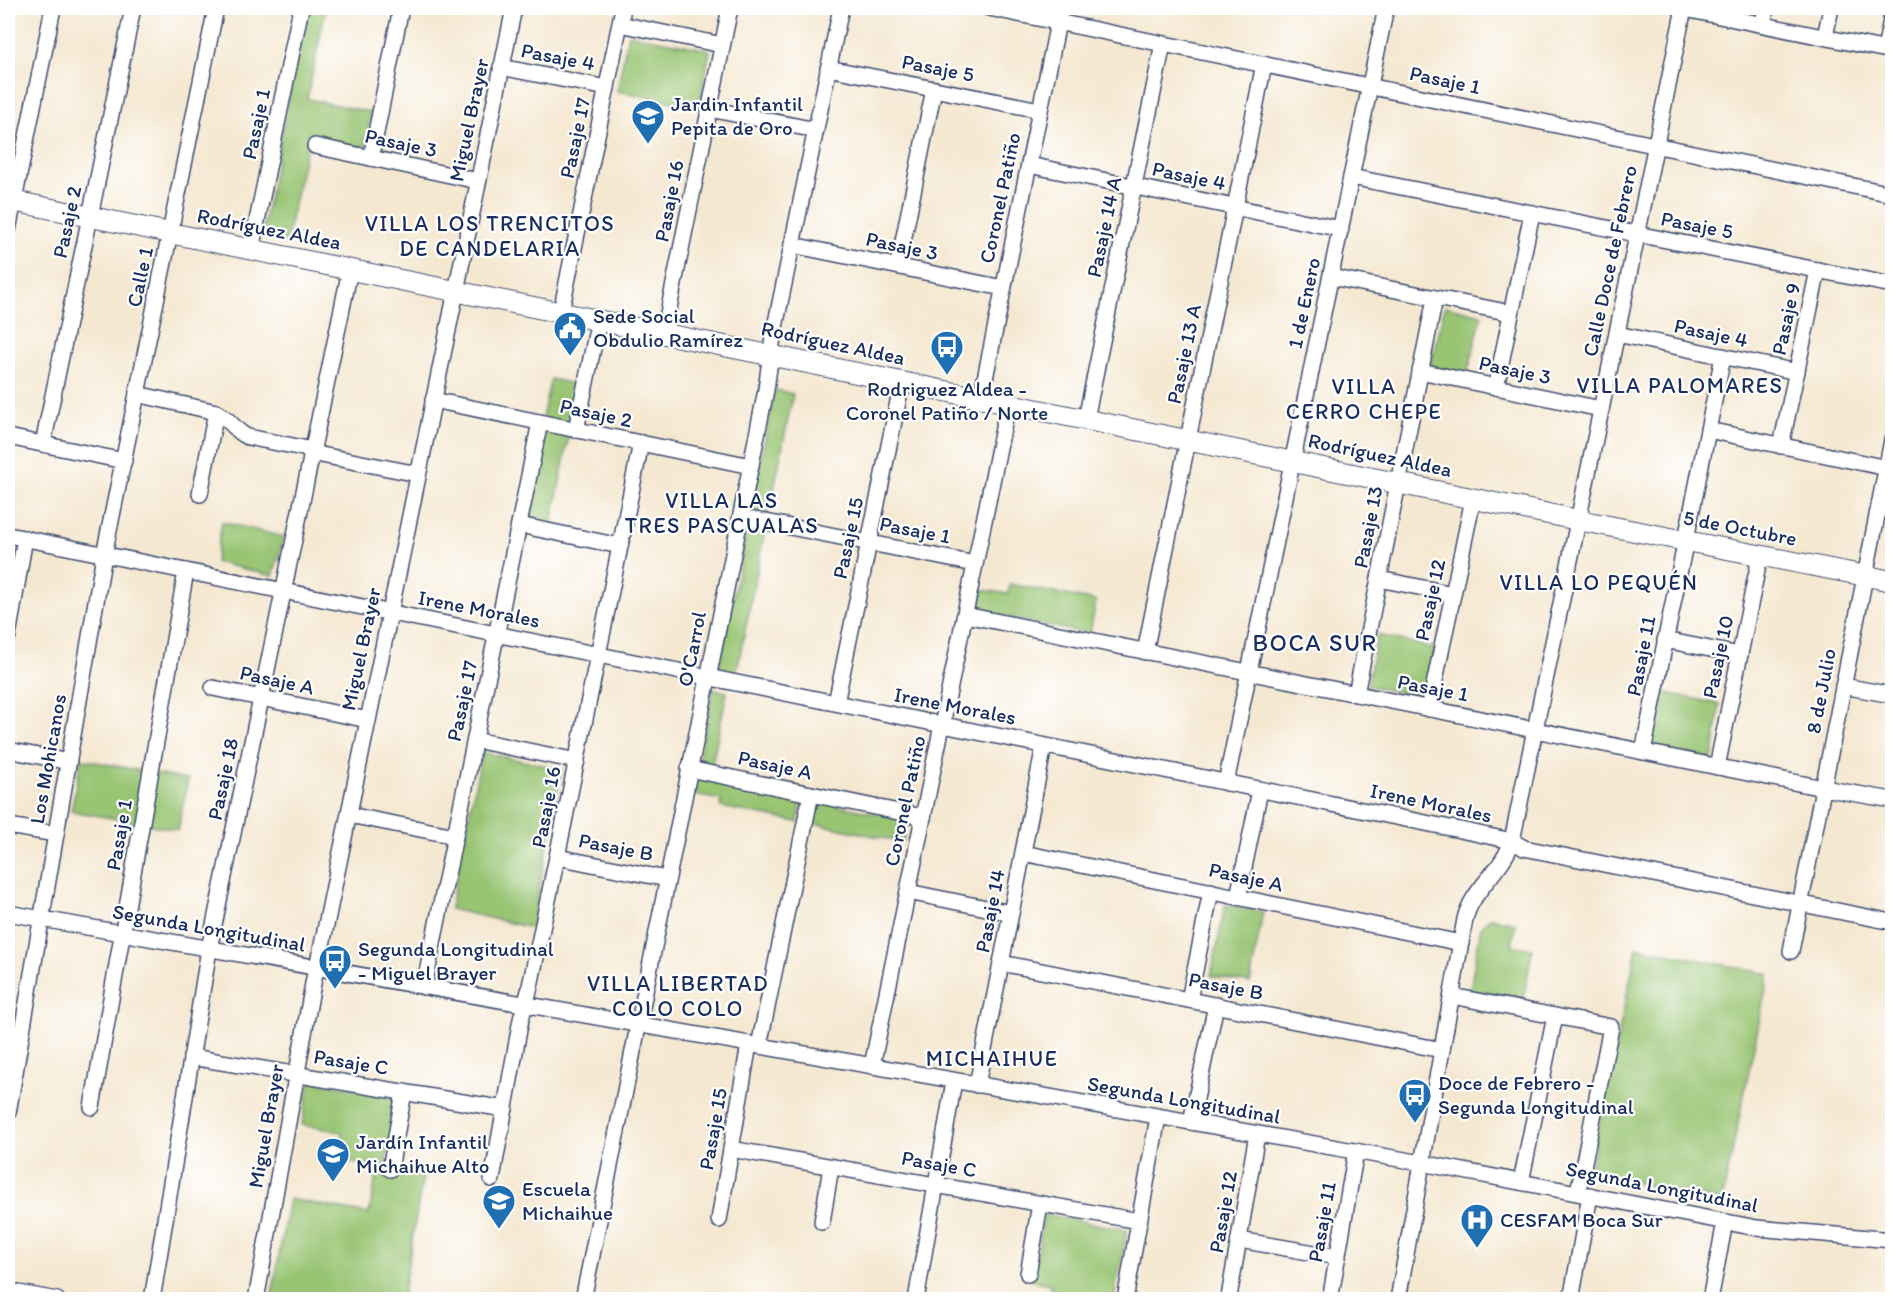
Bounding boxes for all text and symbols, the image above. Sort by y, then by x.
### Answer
street label: Pasaje 4 [519,37,597,76]
street label: Pasaje 5 [900,48,976,87]
street label: Miguel Brayer [443,56,494,184]
street label: Pasaje 1 [1407,60,1483,99]
street label: Pasaje 1 [236,86,275,162]
place label: Jardin Infantil Pepita de Oro [671,91,803,140]
street label: Pasaje 17 [554,95,595,181]
school or university icon: Jardin Infantil Pepita de Oro [630,98,666,145]
street label: Pasaje 3 [363,123,440,162]
street label: Coronel Patiño [973,130,1026,266]
street label: Pasaje 4 [1150,156,1229,196]
street label: Pasaje 16 [648,158,689,244]
street label: Calle Doce de Febrero [1577,163,1642,359]
street label: Pasaje 14 A [1081,174,1127,280]
street label: Pasaje 2 [47,184,86,260]
street label: Rodríguez Aldea [195,202,343,255]
street label: Pasaje 5 [1659,205,1735,244]
district label: VILLA LOS TRENCITOS DE CANDELARIA [365,210,615,262]
street label: Pasaje 3 [864,226,941,265]
street label: Calle 1 [121,244,158,309]
street label: 1 de Enero [1282,255,1325,351]
street label: Pasaje 9 [1766,281,1805,357]
street label: Pasaje 13 A [1161,301,1206,406]
place label: Sede Social Obdulio Ramírez [593,303,743,352]
public building icon: Sede Social Obdulio Ramírez [552,310,588,357]
street label: Pasaje 4 [1672,313,1751,353]
street label: Rodríguez Aldea [759,315,907,370]
bus stop icon: Rodriguez Aldea - Coronel Patiño / Norte [929,329,965,376]
street label: Pasaje 3 [1477,350,1554,389]
district label: VILLA PALOMARES [1577,372,1783,399]
district label: VILLA CERRO CHEPE [1286,373,1442,425]
place label: Rodriguez Aldea - Coronel Patiño / Norte [846,376,1048,425]
street label: Pasaje 2 [558,393,634,432]
street label: Rodríguez Aldea [1306,427,1454,482]
street label: Pasaje 13 [1347,484,1388,570]
district label: VILLA LAS TRES PASCUALAS [625,487,819,539]
street label: Pasaje 15 [827,495,868,581]
street label: 5 de Octubre [1681,504,1799,551]
street label: Pasaje 1 [878,510,953,549]
street label: Pasaje 12 [1409,557,1450,643]
district label: VILLA LO PEQUÉN [1500,569,1698,596]
street label: Irene Morales [416,584,542,633]
street label: Miguel Brayer [335,585,386,713]
street label: O'Carrol [672,609,711,689]
street label: Pasaje 11 [1620,613,1661,698]
street label: Pasaje 10 [1696,613,1739,701]
district label: BOCA SUR [1253,628,1378,657]
street label: 8 de Julio [1800,646,1841,736]
street label: Pasaje 17 [441,658,482,744]
street label: Pasaje A [238,659,317,700]
street label: Pasaje 1 [1396,668,1471,707]
street label: Irene Morales [892,681,1018,730]
street label: Los Mohicanos [24,692,71,826]
street label: Coronel Patiño [878,733,931,869]
street label: Pasaje 18 [202,736,243,822]
street label: Pasaje A [736,744,815,785]
street label: Pasaje 16 [525,764,566,850]
street label: Irene Morales [1368,777,1494,828]
street label: Pasaje 1 [100,797,137,872]
street label: Pasaje B [577,827,656,866]
street label: Pasaje A [1207,856,1286,897]
street label: Pasaje 14 [969,867,1010,955]
street label: Segunda Longitudinal [111,898,308,957]
place label: Segunda Longitudinal - Miguel Brayer [358,936,554,985]
bus stop icon: Segunda Longitudinal - Miguel Brayer [317,943,353,990]
street label: Pasaje B [1187,966,1266,1005]
district label: VILLA LIBERTAD COLO COLO [587,970,769,1022]
street label: Pasaje C [312,1043,390,1080]
district label: MICHAIHUE [926,1045,1058,1072]
street label: Miguel Brayer [242,1062,289,1190]
street label: Segunda Longitudinal [1086,1070,1283,1129]
place label: Doce de Febrero - Segunda Longitudinal [1438,1070,1634,1119]
bus stop icon: Doce de Febrero - Segunda Longitudinal [1397,1077,1433,1124]
street label: Pasaje 15 [693,1086,732,1172]
place label: Jardín Infantil Michaihue Alto [356,1129,490,1178]
school or university icon: Jardín Infantil Michaihue Alto [315,1136,351,1183]
street label: Pasaje C [900,1145,978,1182]
street label: Segunda Longitudinal [1564,1156,1761,1217]
street label: Pasaje 12 [1203,1169,1242,1255]
place label: Escuela Michaihue [522,1176,613,1225]
street label: Pasaje 11 [1302,1179,1341,1264]
school or university icon: Escuela Michaihue [481,1183,517,1230]
hospital icon: CESFAM Boca Sur [1459,1202,1495,1249]
place label: CESFAM Boca Sur [1500,1207,1663,1232]

